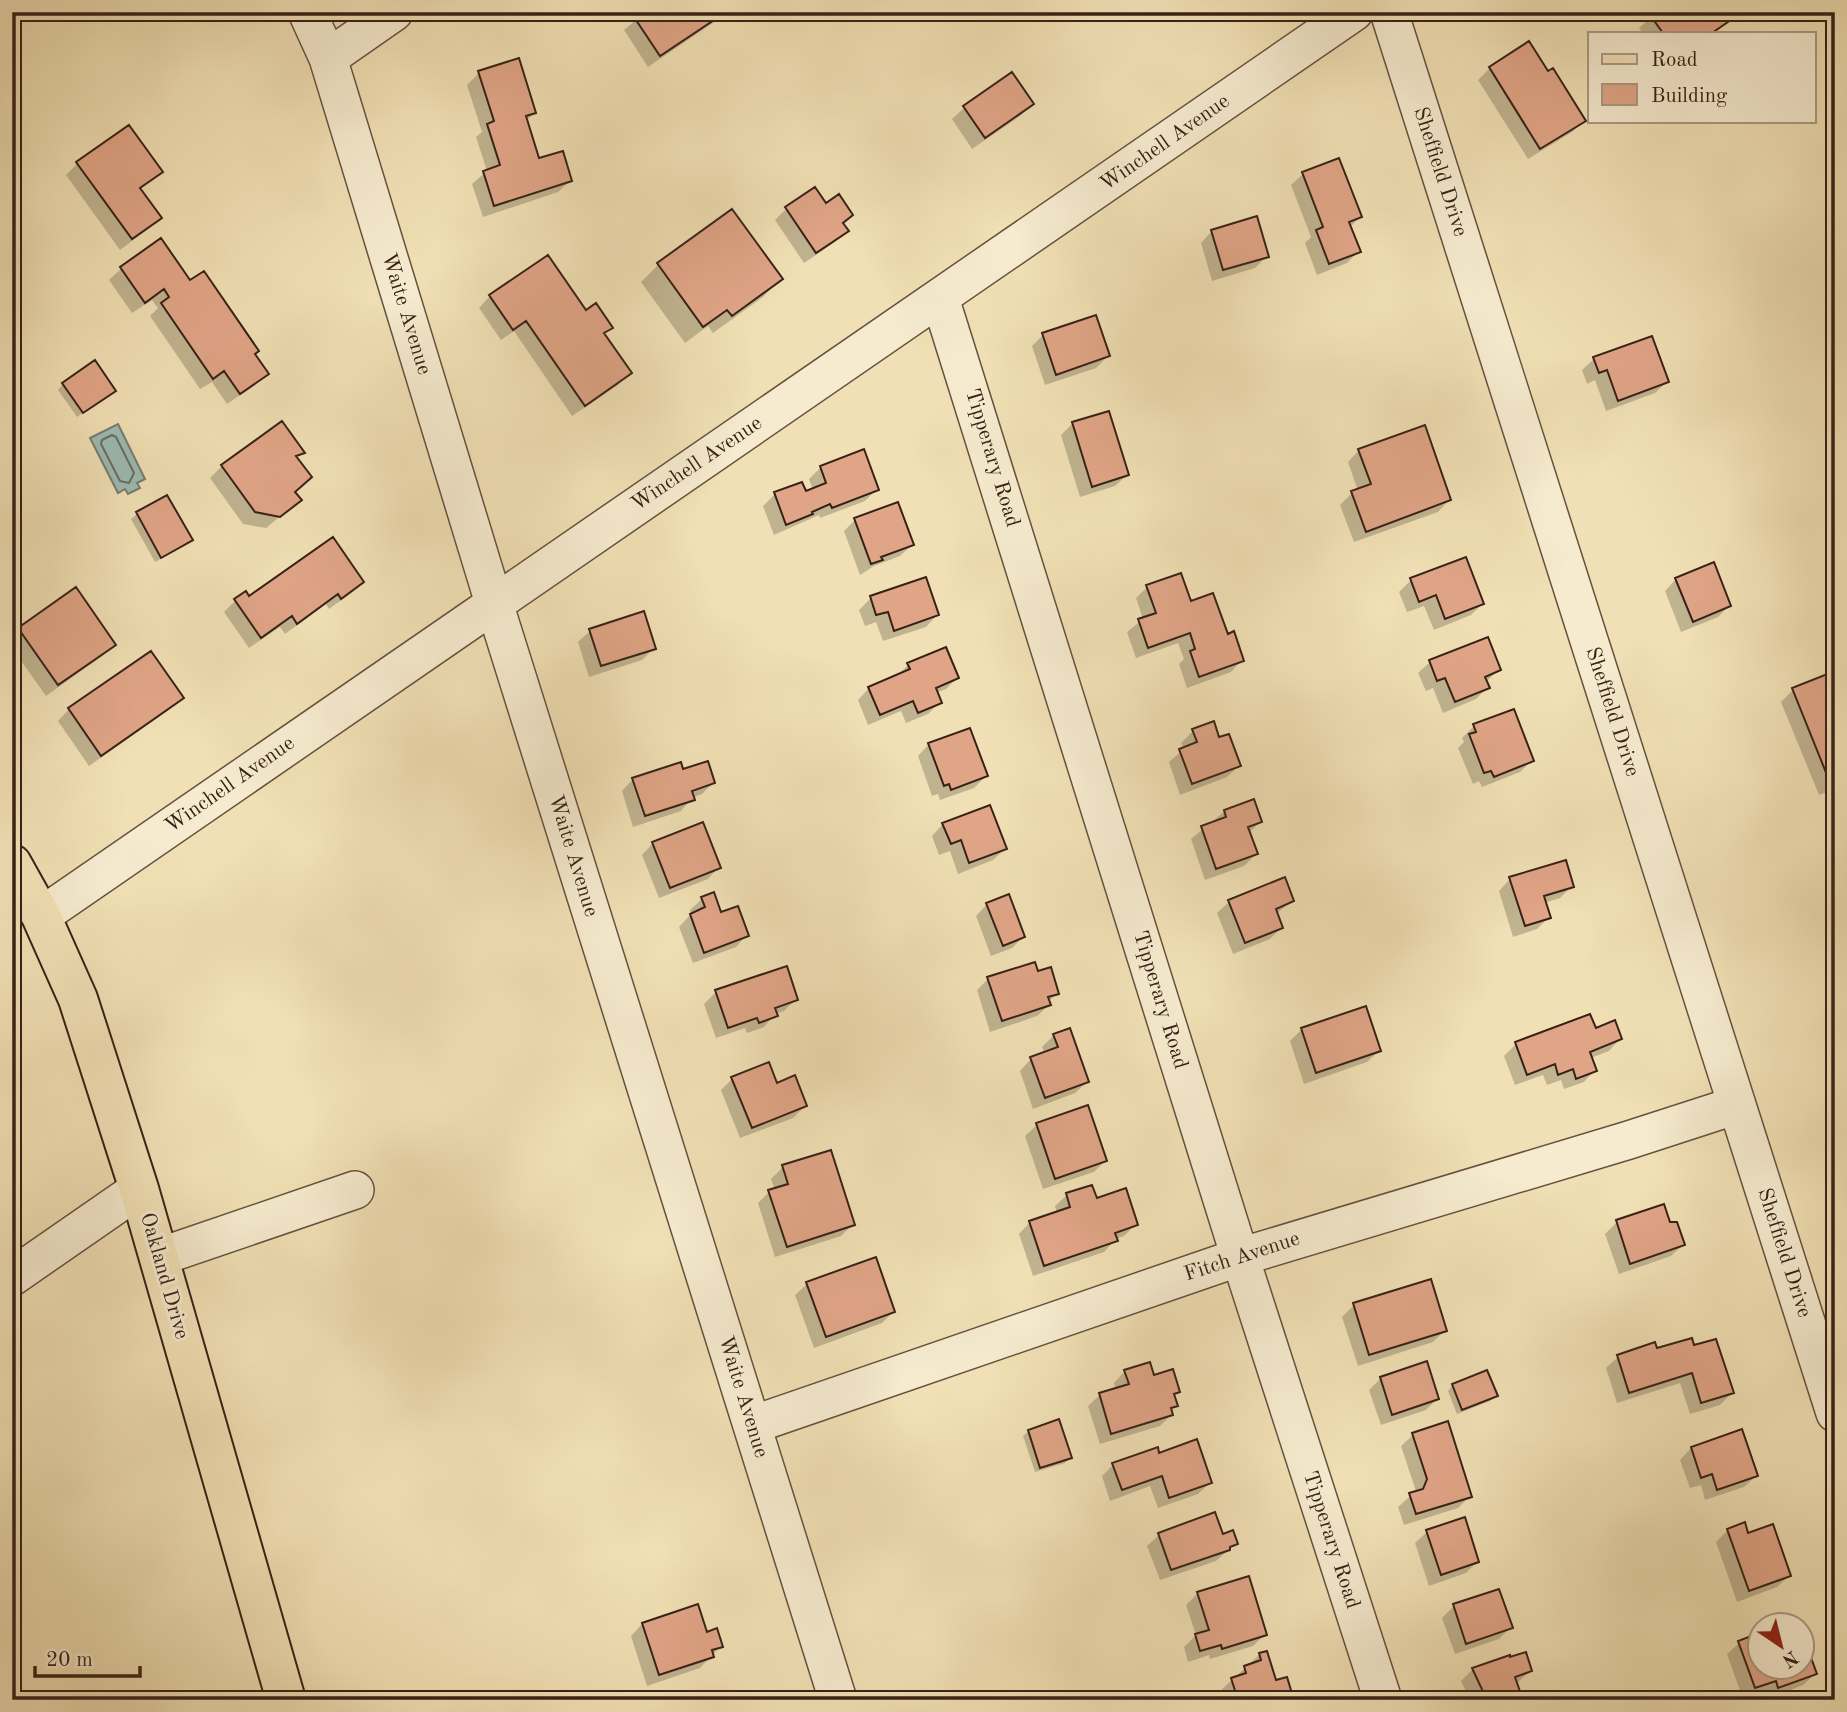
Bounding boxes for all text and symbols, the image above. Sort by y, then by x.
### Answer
legend [1588,32,1815,122]
text: Road [1651,50,1698,71]
text: Building [1651,86,1728,107]
street label: Winchell Avenue [1096,91,1234,195]
street label: Sheffield Drive [1409,105,1471,239]
street label: Waite Avenue [377,250,435,378]
street label: Tipperary Road [961,386,1023,530]
street label: Winchell Avenue [628,413,766,515]
street label: Sheffield Drive [1581,645,1643,779]
street label: Winchell Avenue [161,733,299,837]
street label: Waite Avenue [544,792,602,920]
street label: Tipperary Road [1129,928,1191,1072]
street label: Sheffield Drive [1753,1186,1815,1320]
street label: Oakland Drive [136,1210,192,1342]
street label: Fitch Avenue [1182,1228,1302,1286]
street label: Waite Avenue [714,1333,772,1461]
street label: Tipperary Road [1299,1469,1363,1611]
north arrow [1745,1610,1815,1680]
scale bar [35,1635,140,1679]
text: N [1778,1646,1801,1670]
text: 20 m [46,1650,93,1671]

